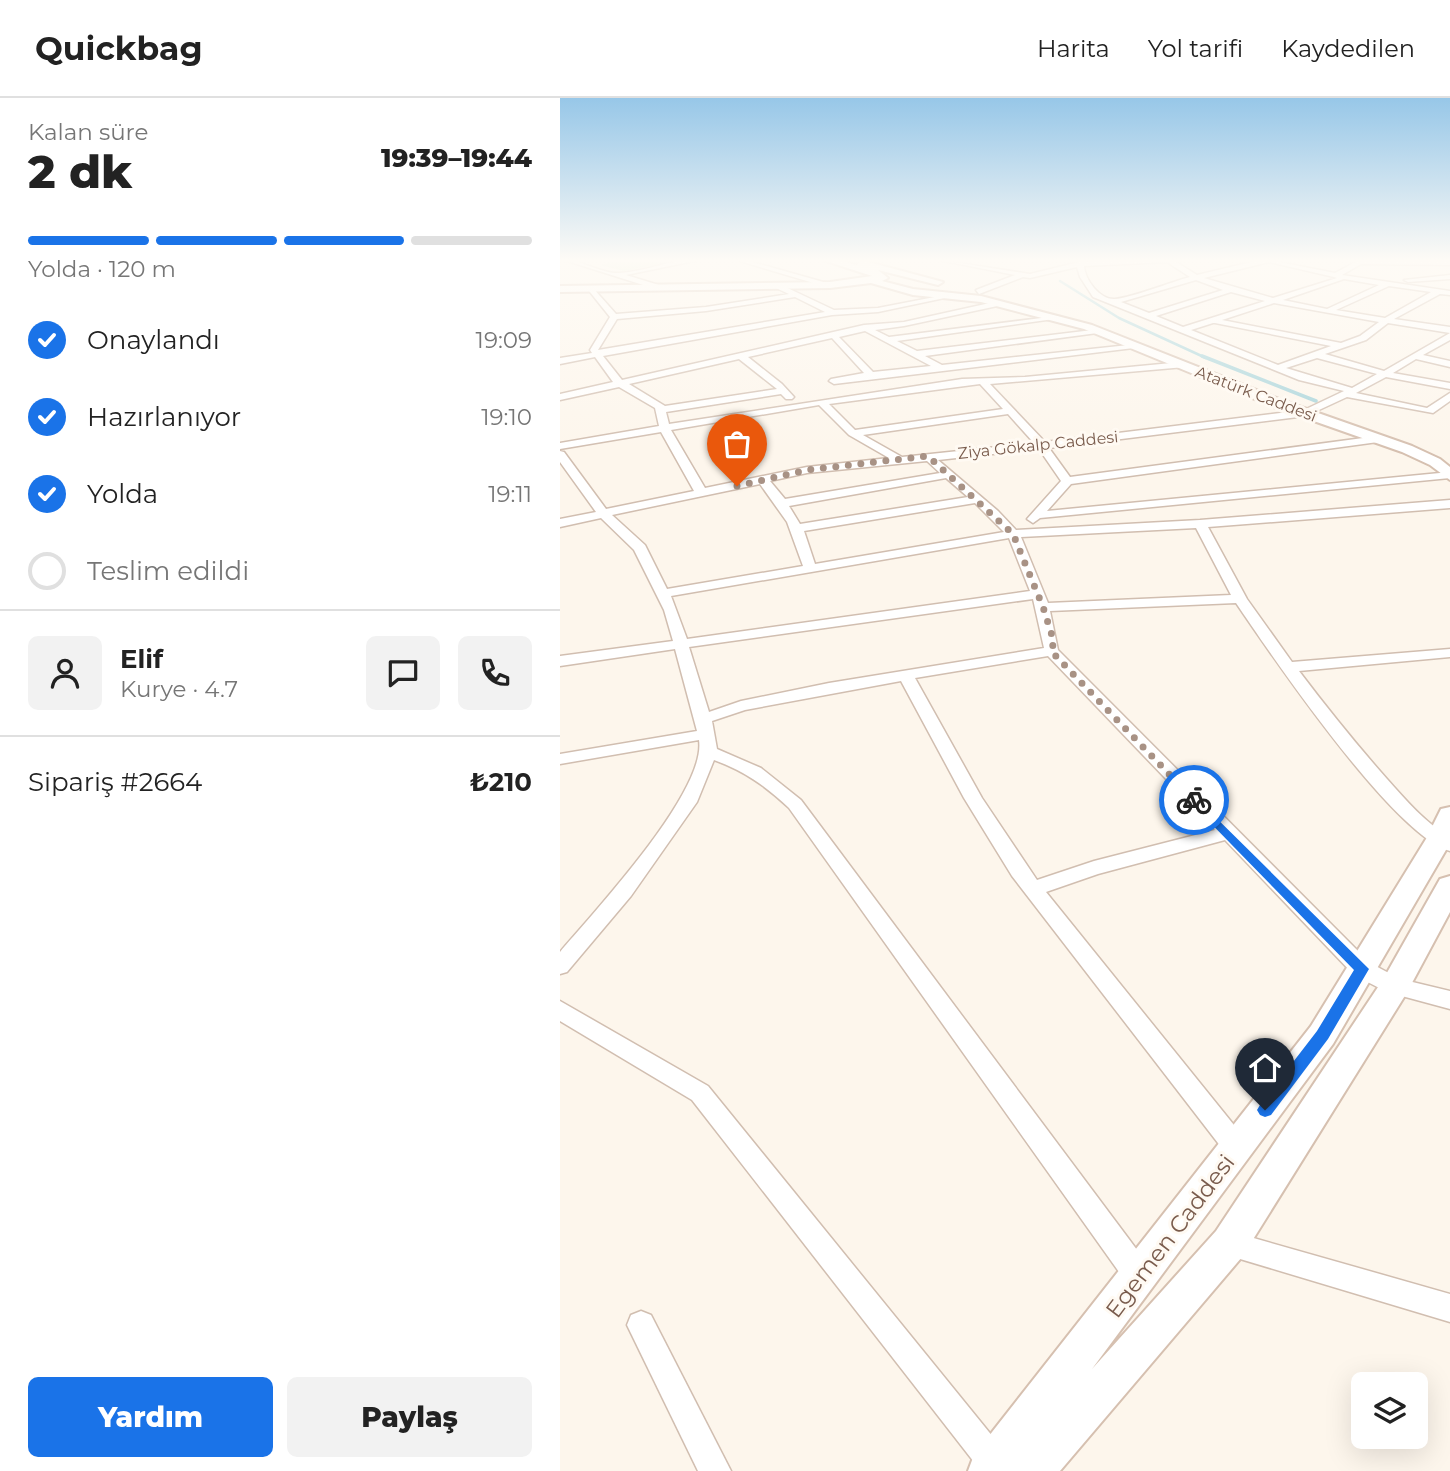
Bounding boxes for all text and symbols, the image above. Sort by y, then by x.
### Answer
text: Quickbag [35,28,203,68]
text: Harita [1037,34,1110,63]
text: Yol tarifi [1148,34,1243,63]
text: Kaydedilen [1281,34,1415,63]
text: Kalan süre [28,118,148,146]
text: 19:39–19:44 [381,142,532,174]
text: 2 dk [28,143,132,200]
text: Yolda · 120 m [28,255,176,283]
icon: check [28,321,66,359]
text: Onaylandı [87,324,220,356]
text: 19:09 [476,326,532,354]
street label: Atatürk Caddesi [1193,362,1319,426]
icon: check [28,398,66,436]
text: Hazırlanıyor [87,401,241,433]
text: 19:10 [481,403,532,431]
pin [707,414,767,486]
icon: bag [718,425,756,463]
street label: Ziya Gökalp Caddesi [957,427,1119,463]
icon: check [28,475,66,513]
text: Yolda [87,478,158,510]
text: 19:11 [488,480,532,508]
text: Teslim edildi [87,555,249,587]
button: person [28,636,102,710]
button: chat [366,636,440,710]
button: phone [458,636,532,710]
text: Elif [120,643,163,675]
text: Kurye · 4.7 [120,675,238,703]
courier [1159,765,1229,835]
text: Sipariş #2664 [28,766,202,798]
text: ₺210 [470,766,532,798]
icon: bike [1175,781,1213,819]
pin [1235,1038,1295,1110]
icon: home [1246,1049,1284,1087]
street label: Egemen Caddesi [1100,1149,1240,1323]
map controls [1351,1372,1428,1449]
button: layers [1351,1372,1428,1449]
button: Yardım [28,1377,273,1457]
button: Paylaş [287,1377,532,1457]

